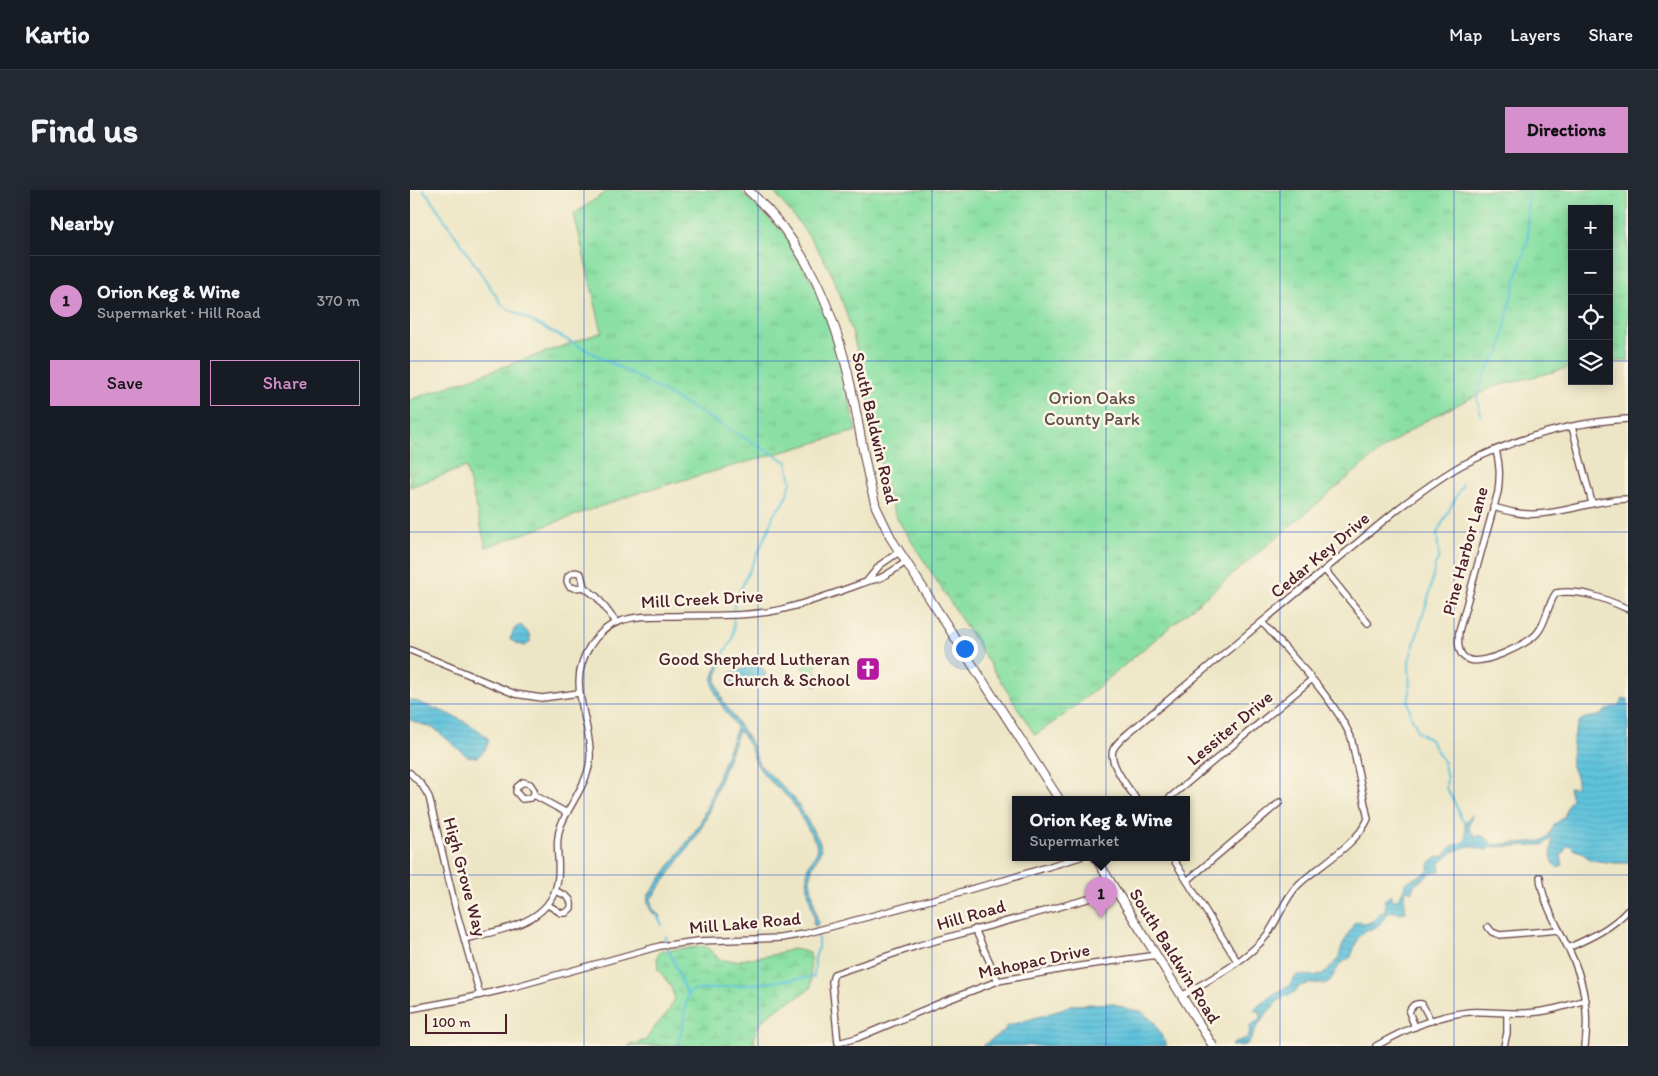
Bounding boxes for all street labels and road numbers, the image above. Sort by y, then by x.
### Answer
street label: South Baldwin Road [847,350,903,506]
street label: Pine Harbor Lane [1437,484,1493,618]
street label: Cedar Key Drive [1266,507,1374,603]
street label: Mill Creek Drive [640,585,764,613]
street label: Lessiter Drive [1183,686,1277,770]
street label: High Grove Way [439,815,492,940]
street label: South Baldwin Road [1125,884,1226,1028]
street label: Hill Road [934,895,1008,935]
street label: Mill Lake Road [688,907,802,939]
street label: Mahopac Drive [976,938,1092,984]

